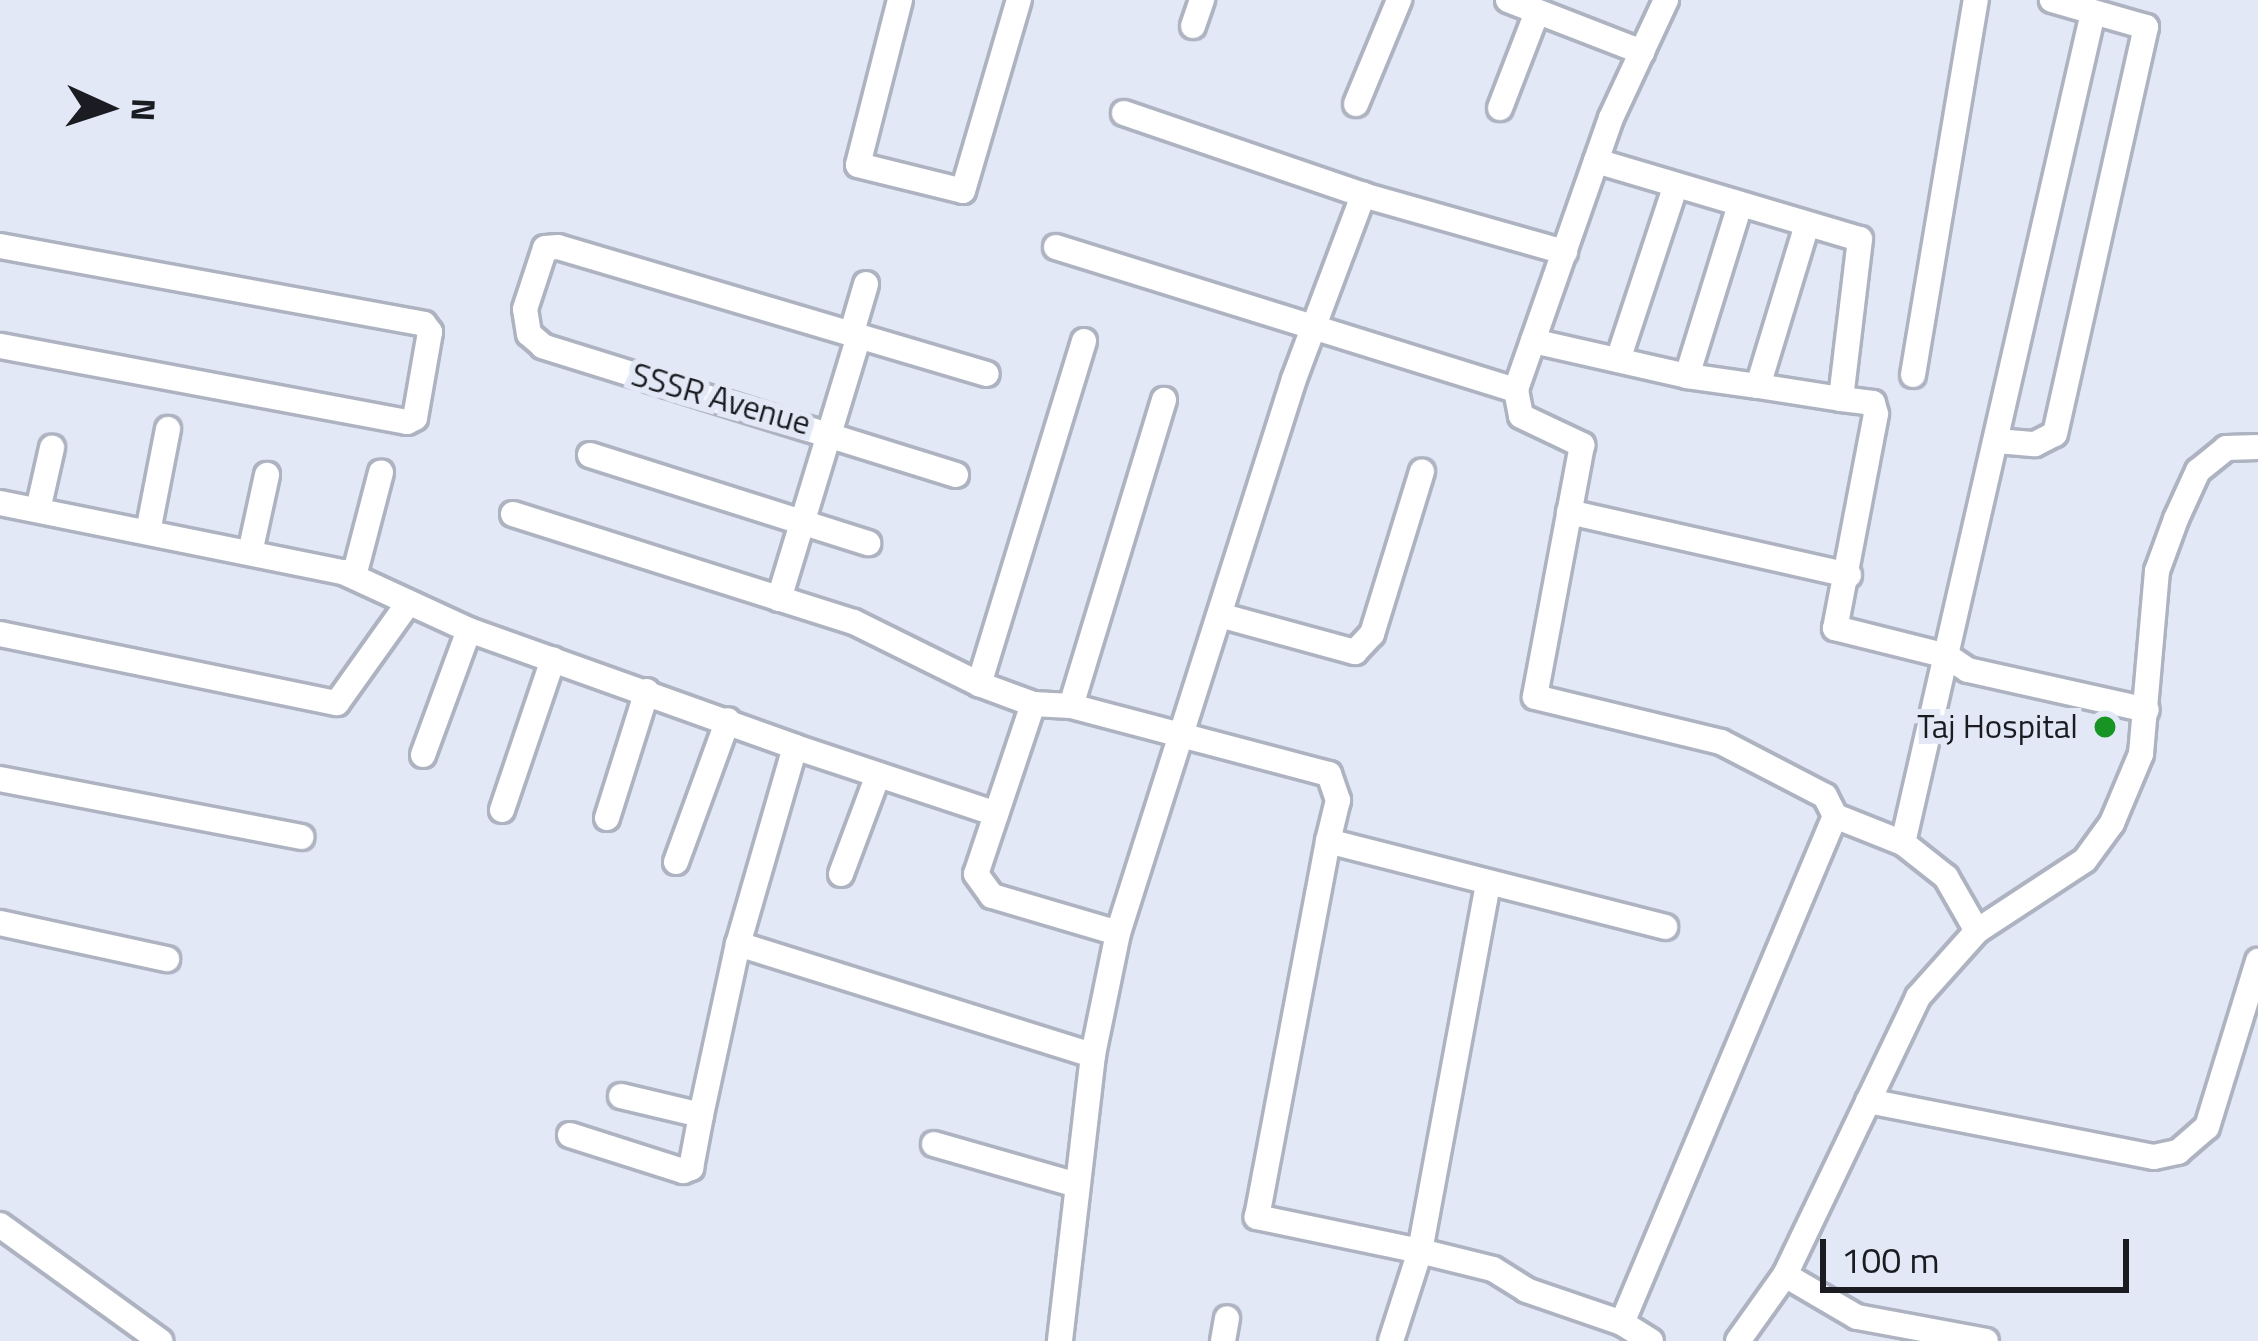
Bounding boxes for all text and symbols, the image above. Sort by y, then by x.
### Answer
north arrow [48,48,168,168]
text: N [118,97,170,123]
street label: SSSR Avenue [627,355,815,443]
place label: Taj Hospital [1917,707,2078,747]
marker: Taj Hospital [2089,711,2121,743]
scale bar [1826,1215,2135,1289]
text: 100 m [1841,1232,1940,1287]

